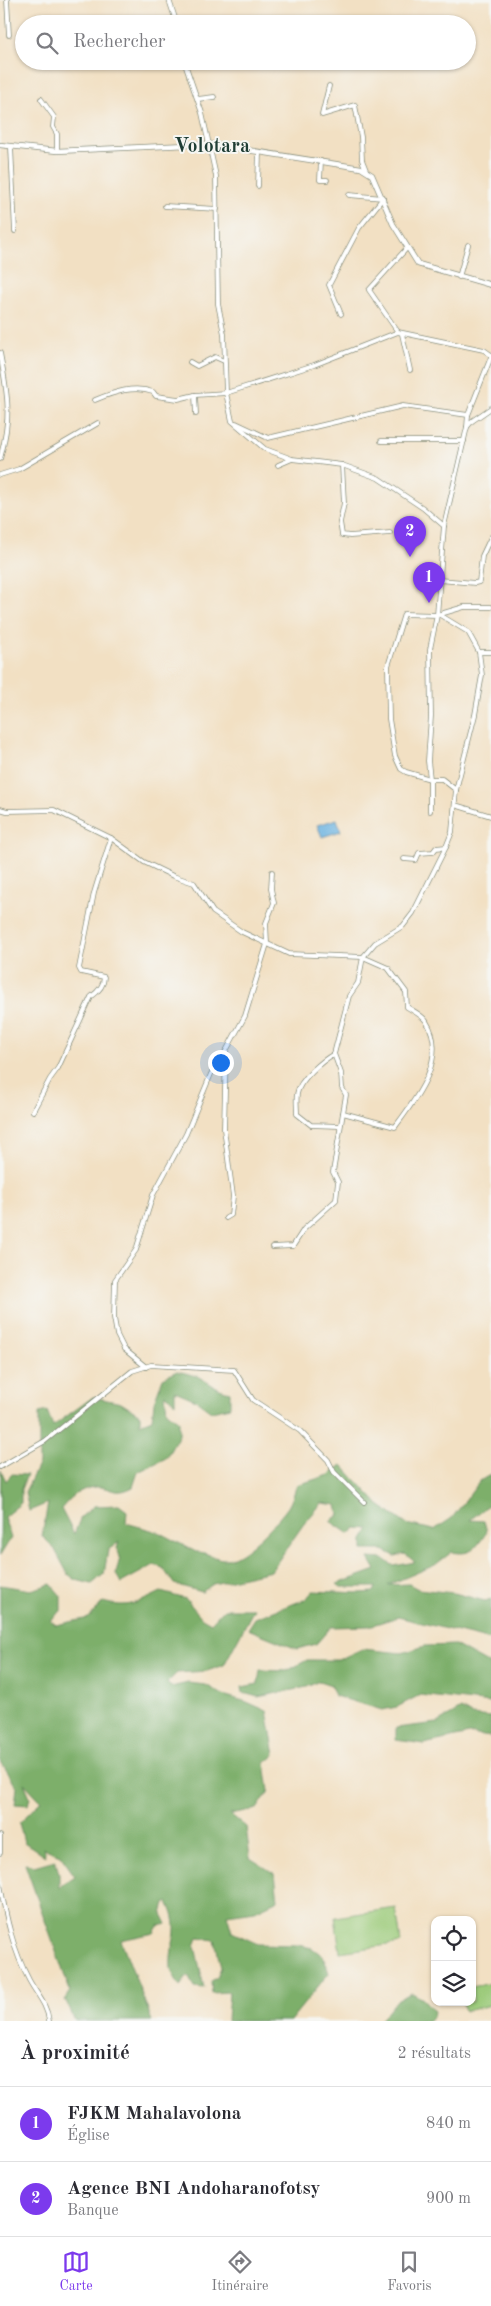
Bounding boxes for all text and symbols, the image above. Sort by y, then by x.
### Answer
search box [15,15,476,70]
icon: search [33,29,61,57]
text: Rechercher [73,33,166,52]
district label: Volotara [174,137,250,157]
pin: 2 [394,516,426,557]
pin: 1 [413,562,445,603]
your location [208,1050,234,1076]
map controls [431,1916,476,2006]
button: locate [431,1916,476,1961]
button: layers [431,1961,476,2006]
text: À proximité [20,2043,130,2064]
text: 2 résultats [397,2046,471,2062]
text: FJKM Mahalavolona [67,2105,241,2124]
text: 1 [31,2116,41,2132]
text: 840 m [426,2116,471,2132]
text: Église [67,2128,110,2144]
text: Agence BNI Andoharanofotsy [67,2180,321,2199]
text: 2 [31,2191,41,2207]
text: 900 m [426,2191,471,2207]
text: Banque [67,2203,119,2219]
tab: Carte [59,2248,93,2295]
tab: Itinéraire [212,2248,268,2295]
tab: Favoris [387,2248,432,2295]

